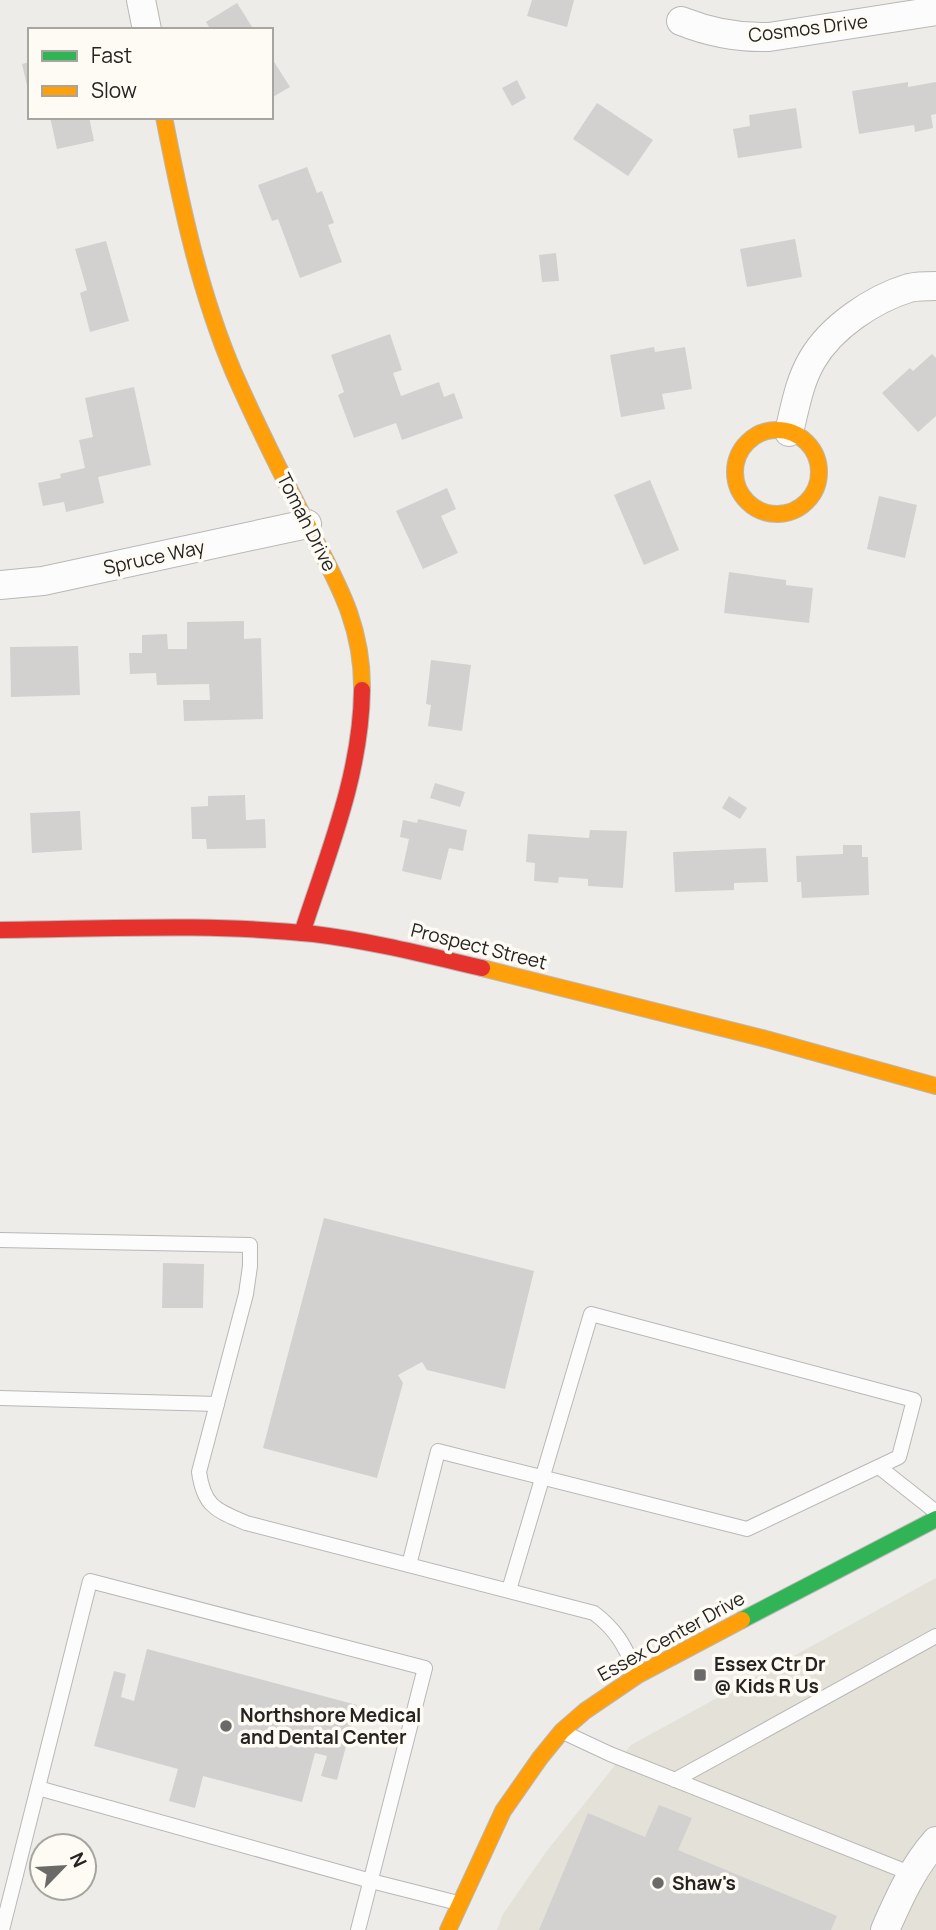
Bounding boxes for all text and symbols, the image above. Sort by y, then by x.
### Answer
street label: Cosmos Drive [747,8,869,48]
legend [28,28,273,119]
text: Fast [91,41,132,69]
text: Slow [91,76,137,104]
street label: Tomah Drive [271,468,343,576]
street label: Spruce Way [101,534,207,580]
street label: Prospect Street [408,917,550,975]
street label: Essex Center Drive [593,1585,749,1687]
place label: Essex Ctr Dr @ Kids R Us [714,1651,826,1699]
marker: Essex Ctr Dr @ Kids R Us [692,1667,708,1683]
place label: Northshore Medical and Dental Center [240,1702,421,1750]
marker: Northshore Medical and Dental Center [218,1718,234,1734]
north arrow [28,1832,98,1902]
text: N [64,1848,93,1871]
place label: Shaw's [672,1870,736,1896]
marker: Shaw's [650,1875,666,1891]

